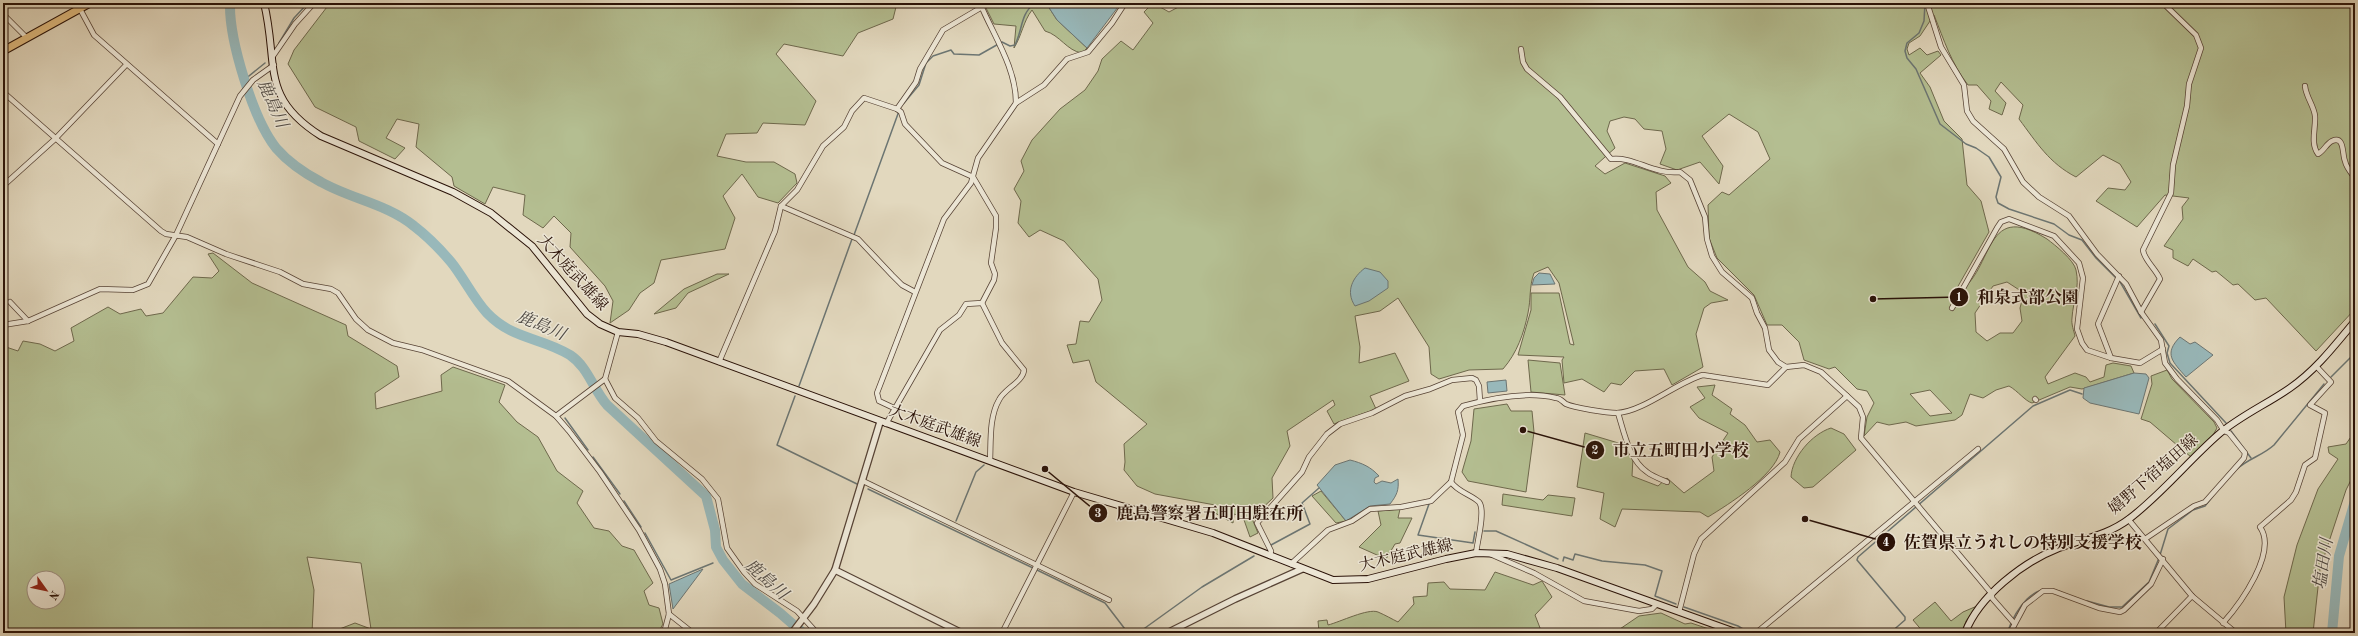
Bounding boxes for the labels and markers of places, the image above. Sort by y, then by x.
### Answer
callout: 和泉式部公園 [1949,282,2087,311]
callout: 市立五町田小学校 [1585,436,1757,465]
callout: 鹿島警察署五町田駐在所 [1088,499,1311,528]
callout: 佐賀県立うれしの特別支援学校 [1876,527,2150,556]

